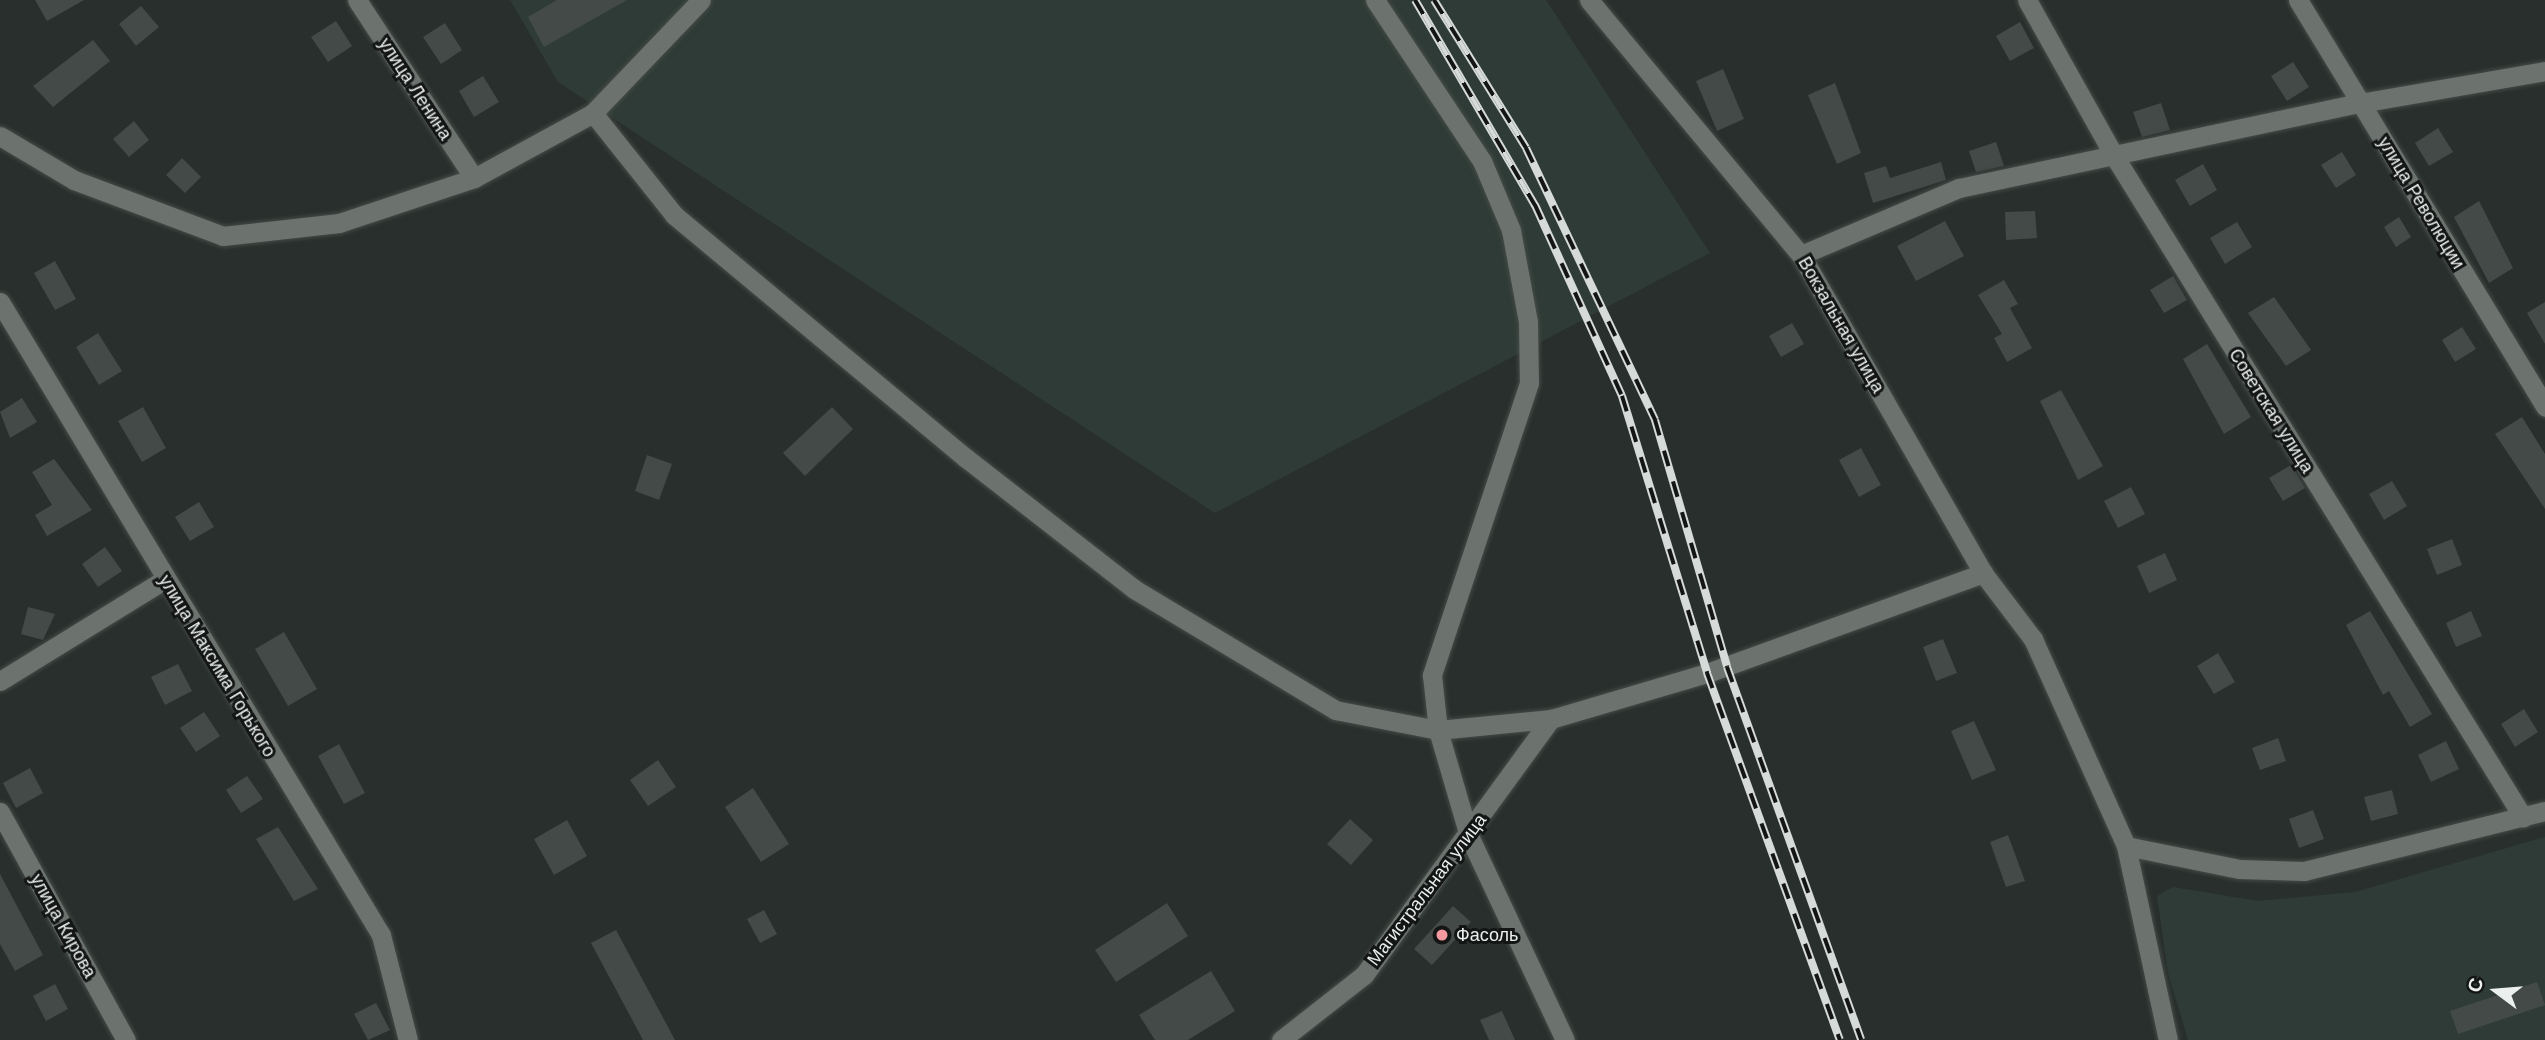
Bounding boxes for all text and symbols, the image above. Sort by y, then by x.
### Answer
street label: улица Ленина [374,34,456,144]
street label: улица Революции [2373,133,2469,273]
street label: Вокзальная улица [1793,253,1889,397]
street label: Советская улица [2224,345,2318,477]
street label: улица Максима Горького [154,571,280,761]
street label: Магистральная улица [1363,810,1491,970]
street label: улица Кирова [26,870,100,982]
place label: Фасоль [1456,924,1518,946]
marker: Фасоль [1434,927,1450,943]
north arrow [2461,956,2531,1026]
text: С [2462,975,2488,995]

